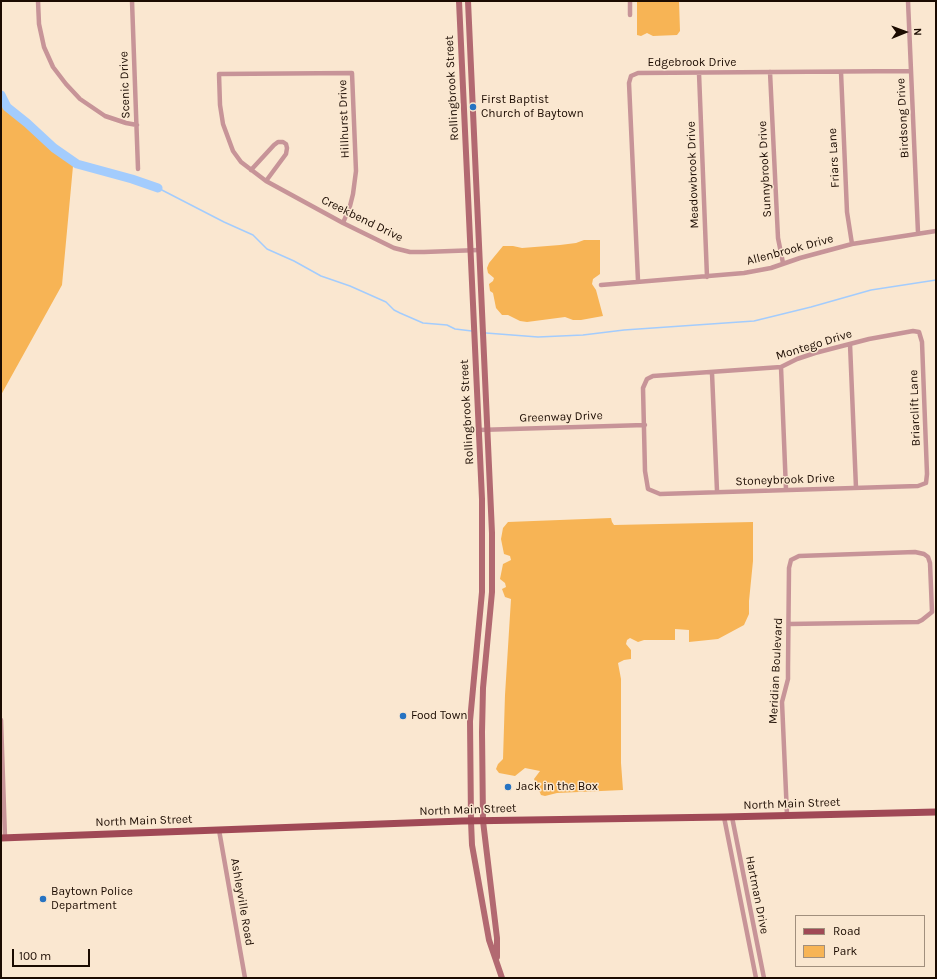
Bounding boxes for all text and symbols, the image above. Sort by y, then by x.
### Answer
north arrow [885,12,925,52]
text: N [911,28,924,36]
street label: Rollingbrook Street [442,35,462,141]
street label: Scenic Drive [117,51,133,119]
street label: Edgebrook Drive [648,56,736,70]
street label: Birdsong Drive [894,78,912,158]
street label: Hillhurst Drive [335,79,353,159]
place label: First Baptist Church of Baytown [481,93,584,121]
marker: First Baptist Church of Baytown [468,102,478,112]
street label: Sunnybrook Drive [755,120,775,218]
street label: Meadowbrook Drive [684,121,702,229]
street label: Friars Lane [825,128,843,188]
street label: Creekbend Drive [319,193,405,245]
street label: Allenbrook Drive [745,231,835,269]
street label: Montego Drive [774,327,854,363]
street label: Rollingbrook Street [457,359,477,465]
street label: Briarclift Lane [906,370,924,446]
street label: Greenway Drive [519,408,603,426]
street label: Stoneybrook Drive [735,471,835,489]
street label: Meridian Boulevard [766,617,786,725]
place label: Food Town [411,709,468,723]
marker: Food Town [398,711,408,721]
place label: Jack in the Box [516,780,598,794]
marker: Jack in the Box [503,782,513,792]
street label: North Main Street [743,795,841,813]
street label: North Main Street [419,801,517,819]
street label: North Main Street [95,812,193,830]
street label: Hartman Drive [742,855,772,935]
street label: Ashleyville Road [227,857,257,947]
place label: Baytown Police Department [51,885,133,913]
marker: Baytown Police Department [38,894,48,904]
legend [795,915,925,967]
text: Road [833,924,861,938]
scale bar [14,941,92,967]
text: Park [833,944,857,958]
text: 100 m [19,949,51,963]

